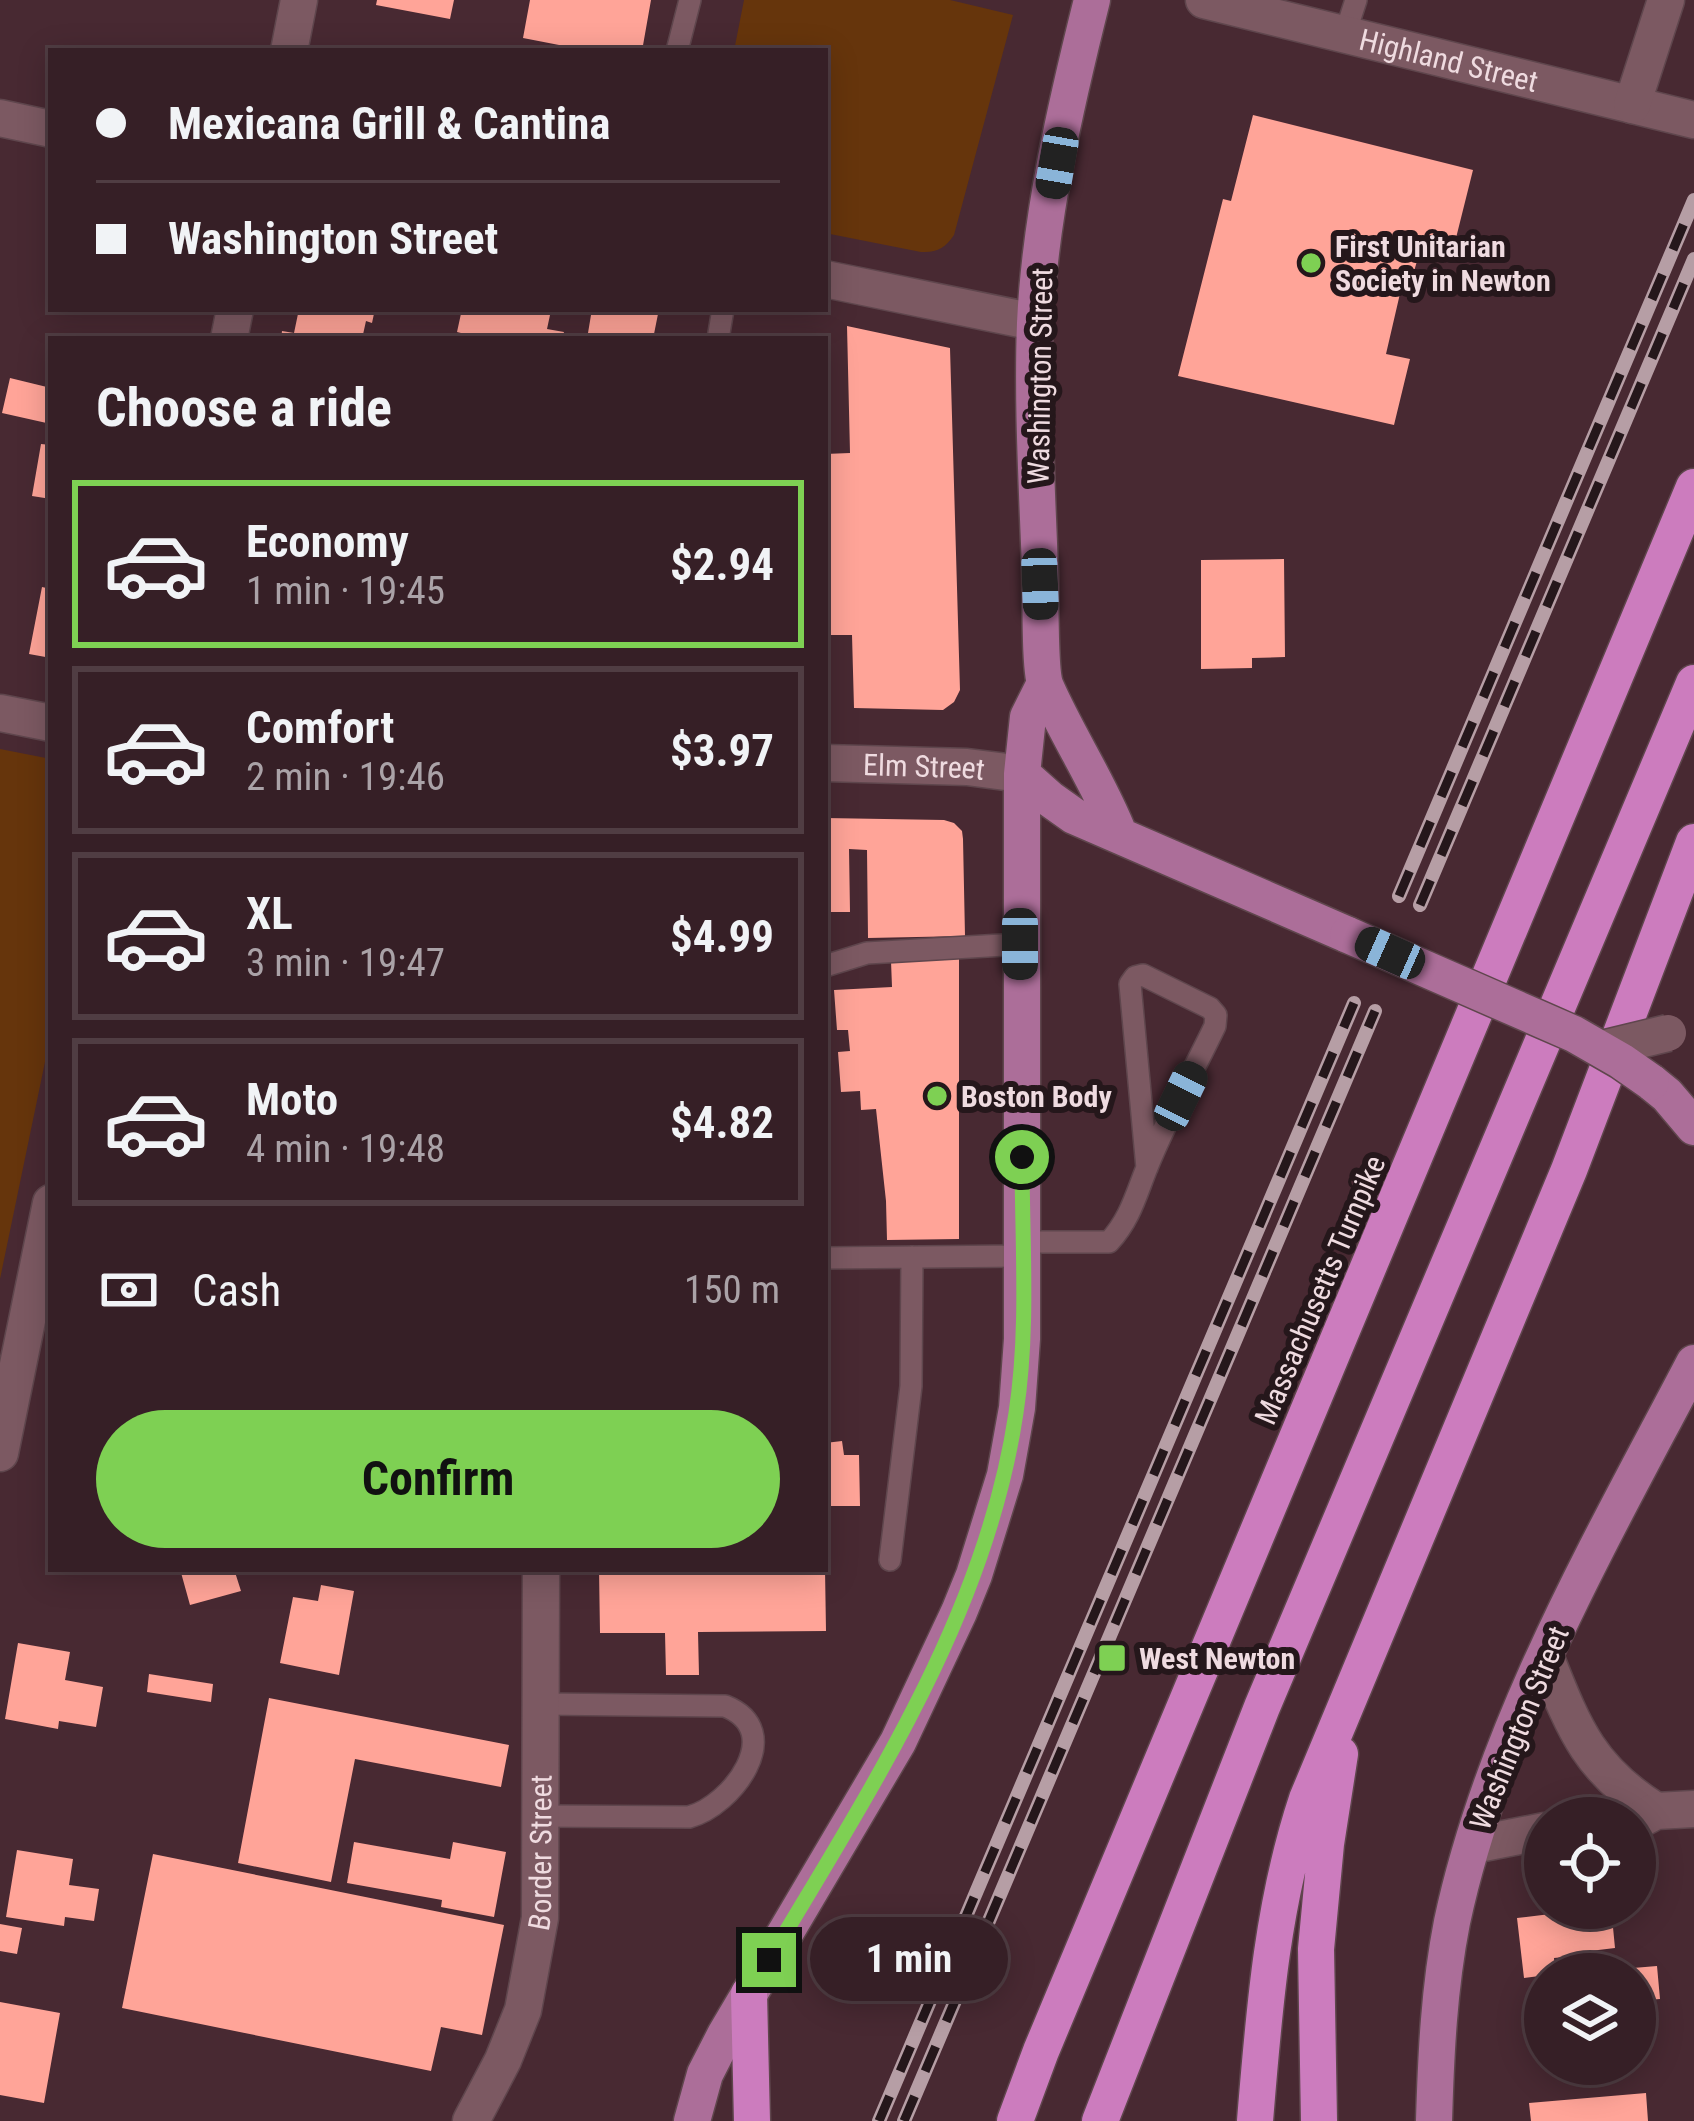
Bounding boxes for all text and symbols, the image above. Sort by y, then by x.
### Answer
street label: Highland Street [1356,21,1542,99]
text: Mexicana Grill & Cantina [168,97,611,150]
car [1033,124,1081,202]
text: Washington Street [168,212,498,265]
place label: First Unitarian Society in Newton [1335,229,1551,298]
marker: First Unitarian Society in Newton [1298,250,1324,276]
street label: Washington Street [1021,267,1059,485]
text: Choose a ride [96,376,392,439]
icon: car [102,510,210,618]
text: Economy [246,515,409,568]
text: $2.94 [670,538,774,591]
car [1021,547,1059,621]
text: 1 min · 19:45 [246,568,445,614]
icon: car [102,696,210,804]
text: Comfort [246,701,394,754]
text: $3.97 [670,724,774,777]
street label: Elm Street [863,747,987,787]
text: 2 min · 19:46 [246,754,445,800]
icon: car [102,882,210,990]
text: XL [246,887,293,940]
car [1002,908,1038,980]
text: $4.99 [670,910,774,963]
car [1350,922,1430,984]
text: 3 min · 19:47 [246,940,445,986]
car [1149,1056,1213,1136]
icon: car [102,1068,210,1176]
text: Moto [246,1073,338,1126]
place label: Boston Body [961,1079,1112,1114]
marker: Boston Body [924,1083,950,1109]
text: $4.82 [670,1096,774,1149]
text: 4 min · 19:48 [246,1126,445,1172]
route start [995,1130,1049,1184]
street label: Massachusetts Turnpike [1248,1150,1392,1430]
icon: cash [96,1257,162,1323]
text: Cash [192,1264,281,1317]
text: 150 m [684,1267,780,1313]
button: Confirm [96,1410,780,1548]
street label: Washington Street [1462,1621,1576,1835]
place label: West Newton [1139,1641,1295,1676]
marker: West Newton [1096,1642,1128,1674]
street label: Border Street [521,1774,558,1933]
map controls [1524,1797,1656,2085]
button: locate [1524,1797,1656,1929]
callout: 1 min [811,1918,1009,2002]
route end [742,1933,796,1987]
text: 1 min [866,1936,952,1982]
button: layers [1524,1953,1656,2085]

